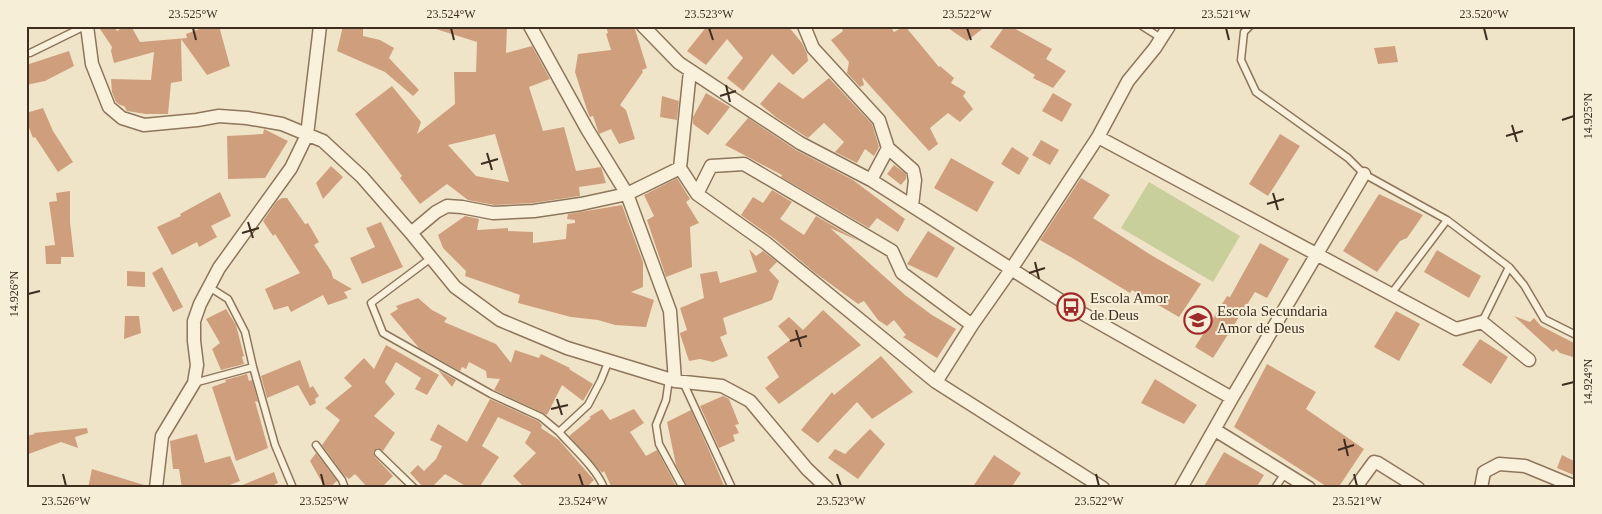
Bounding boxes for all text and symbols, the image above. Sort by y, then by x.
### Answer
text: 23.525°W [168,7,218,21]
text: 23.524°W [426,7,476,21]
text: 23.523°W [684,7,734,21]
text: 23.522°W [942,7,992,21]
text: 23.521°W [1201,7,1251,21]
text: 23.520°W [1459,7,1509,21]
text: 14.925°N [1581,92,1595,139]
text: 14.926°N [7,270,21,317]
place label: Escola Amor de Deus [1090,290,1168,323]
bus stop icon: Escola Amor de Deus [1056,292,1086,322]
place label: Escola Secundaria Amor de Deus [1217,303,1328,336]
school or university icon: Escola Secundaria Amor de Deus [1183,305,1213,335]
text: 14.924°N [1581,358,1595,405]
text: 23.526°W [41,494,91,508]
text: 23.525°W [299,494,349,508]
text: 23.524°W [558,494,608,508]
text: 23.523°W [816,494,866,508]
text: 23.522°W [1074,494,1124,508]
text: 23.521°W [1332,494,1382,508]

